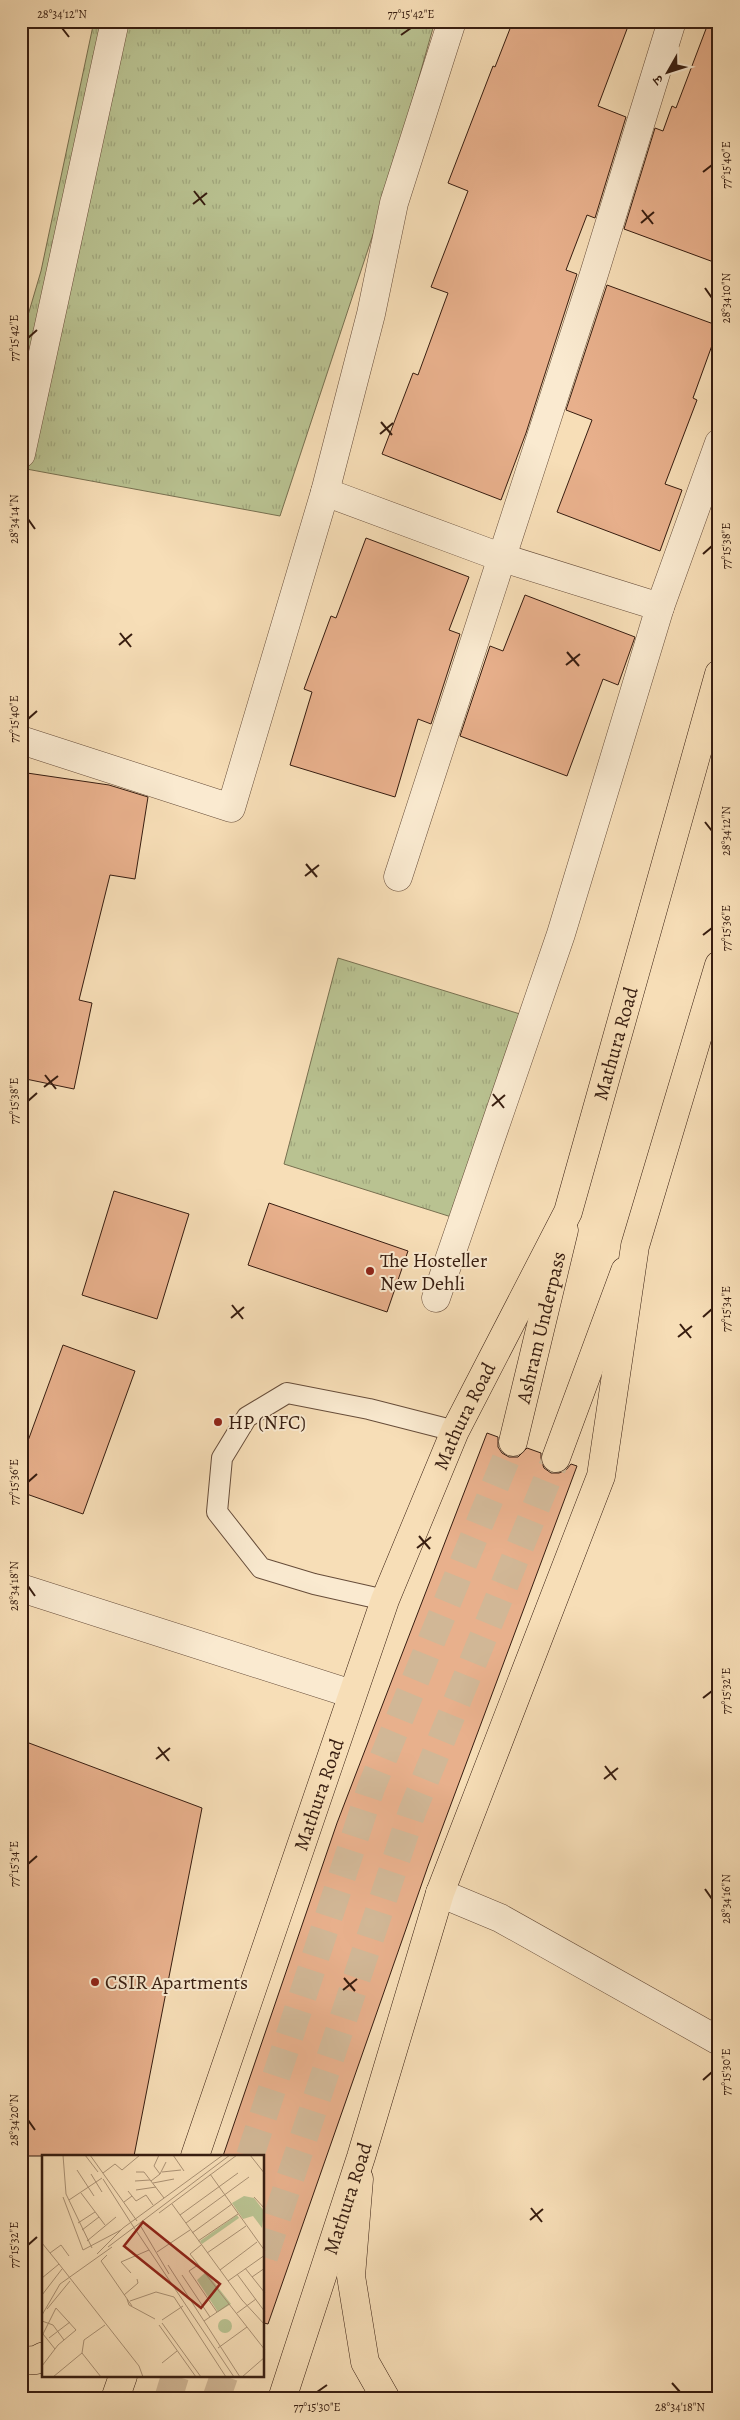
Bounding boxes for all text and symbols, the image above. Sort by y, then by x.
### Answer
text: 28°34'12"N [37,6,87,22]
text: 77°15'42"E [388,6,434,22]
north arrow [642,48,692,98]
text: उ [648,70,669,89]
text: 77°15'40"E [718,141,734,189]
text: 28°34'10"N [718,272,734,323]
text: 77°15'42"E [6,315,22,361]
text: 28°34'14"N [6,494,22,544]
text: 77°15'38"E [718,523,734,569]
text: 77°15'40"E [6,695,22,743]
text: 28°34'12"N [718,806,734,856]
text: 77°15'36"E [718,905,734,951]
street label: Mathura Road [587,983,644,1103]
text: 77°15'38"E [6,1078,22,1124]
place label: The Hosteller New Dehli [380,1247,488,1297]
street label: Ashram Underpass [509,1249,572,1407]
marker: The Hosteller New Dehli [364,1265,376,1277]
text: 77°15'34"E [718,1286,734,1332]
street label: Mathura Road [427,1357,502,1474]
place label: HP (NFC) [228,1409,306,1436]
marker: HP (NFC) [212,1416,224,1428]
text: 77°15'36"E [6,1459,22,1505]
text: 28°34'18"N [6,1561,22,1611]
text: 77°15'32"E [718,1668,734,1714]
street label: Mathura Road [287,1735,350,1854]
text: 77°15'34"E [6,1841,22,1887]
text: 28°34'16"N [718,1874,734,1924]
place label: CSIR Apartments [105,1969,248,1996]
marker: CSIR Apartments [89,1976,101,1988]
text: 77°15'30"E [718,2048,734,2096]
text: 28°34'20"N [6,2094,22,2146]
street label: Mathura Road [317,2139,378,2258]
inset map [42,2155,265,2378]
text: 77°15'32"E [6,2222,22,2268]
text: 77°15'30"E [293,2399,341,2415]
text: 28°34'18"N [655,2399,705,2415]

